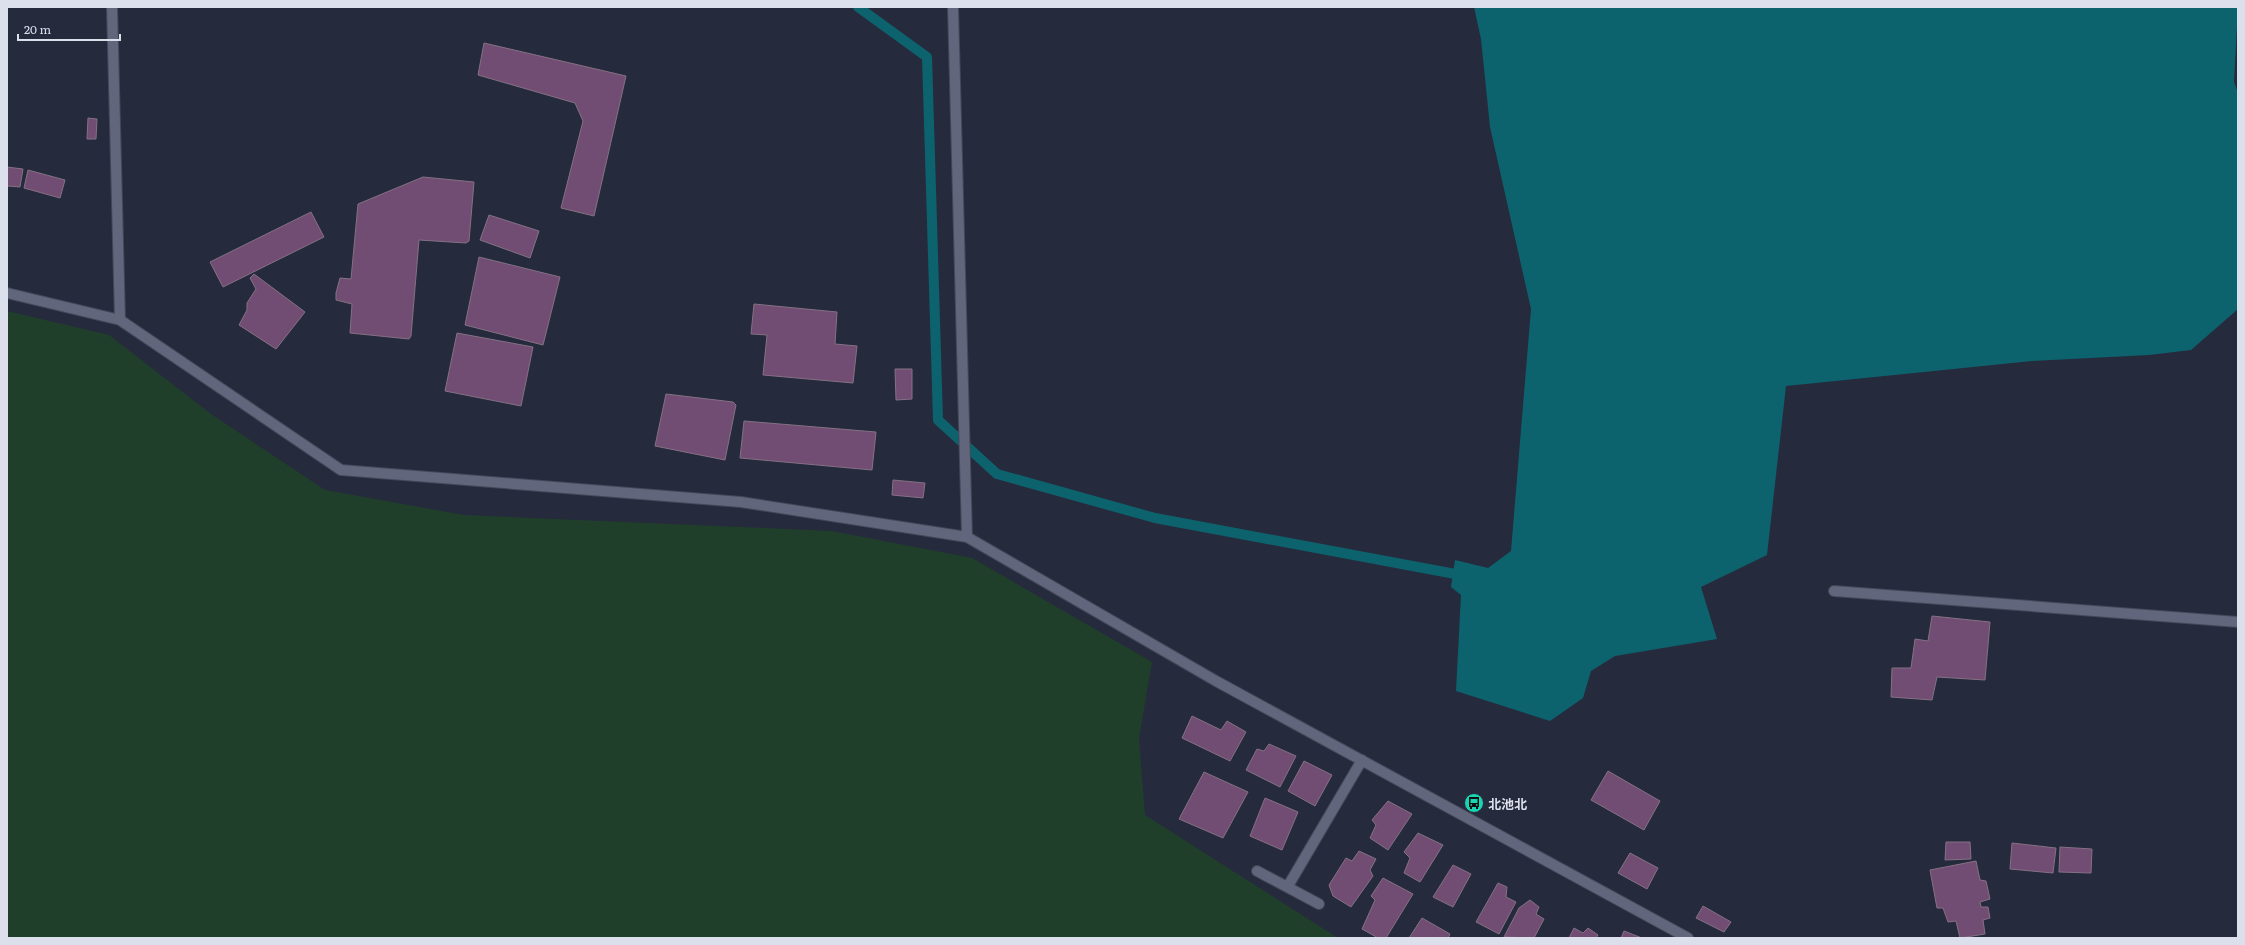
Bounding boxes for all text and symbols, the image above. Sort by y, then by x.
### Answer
scale bar [18,16,120,42]
text: 20 m [24,20,51,38]
bus stop icon: 北池北 [1463,792,1485,814]
place label: 北池北 [1488,794,1527,813]

